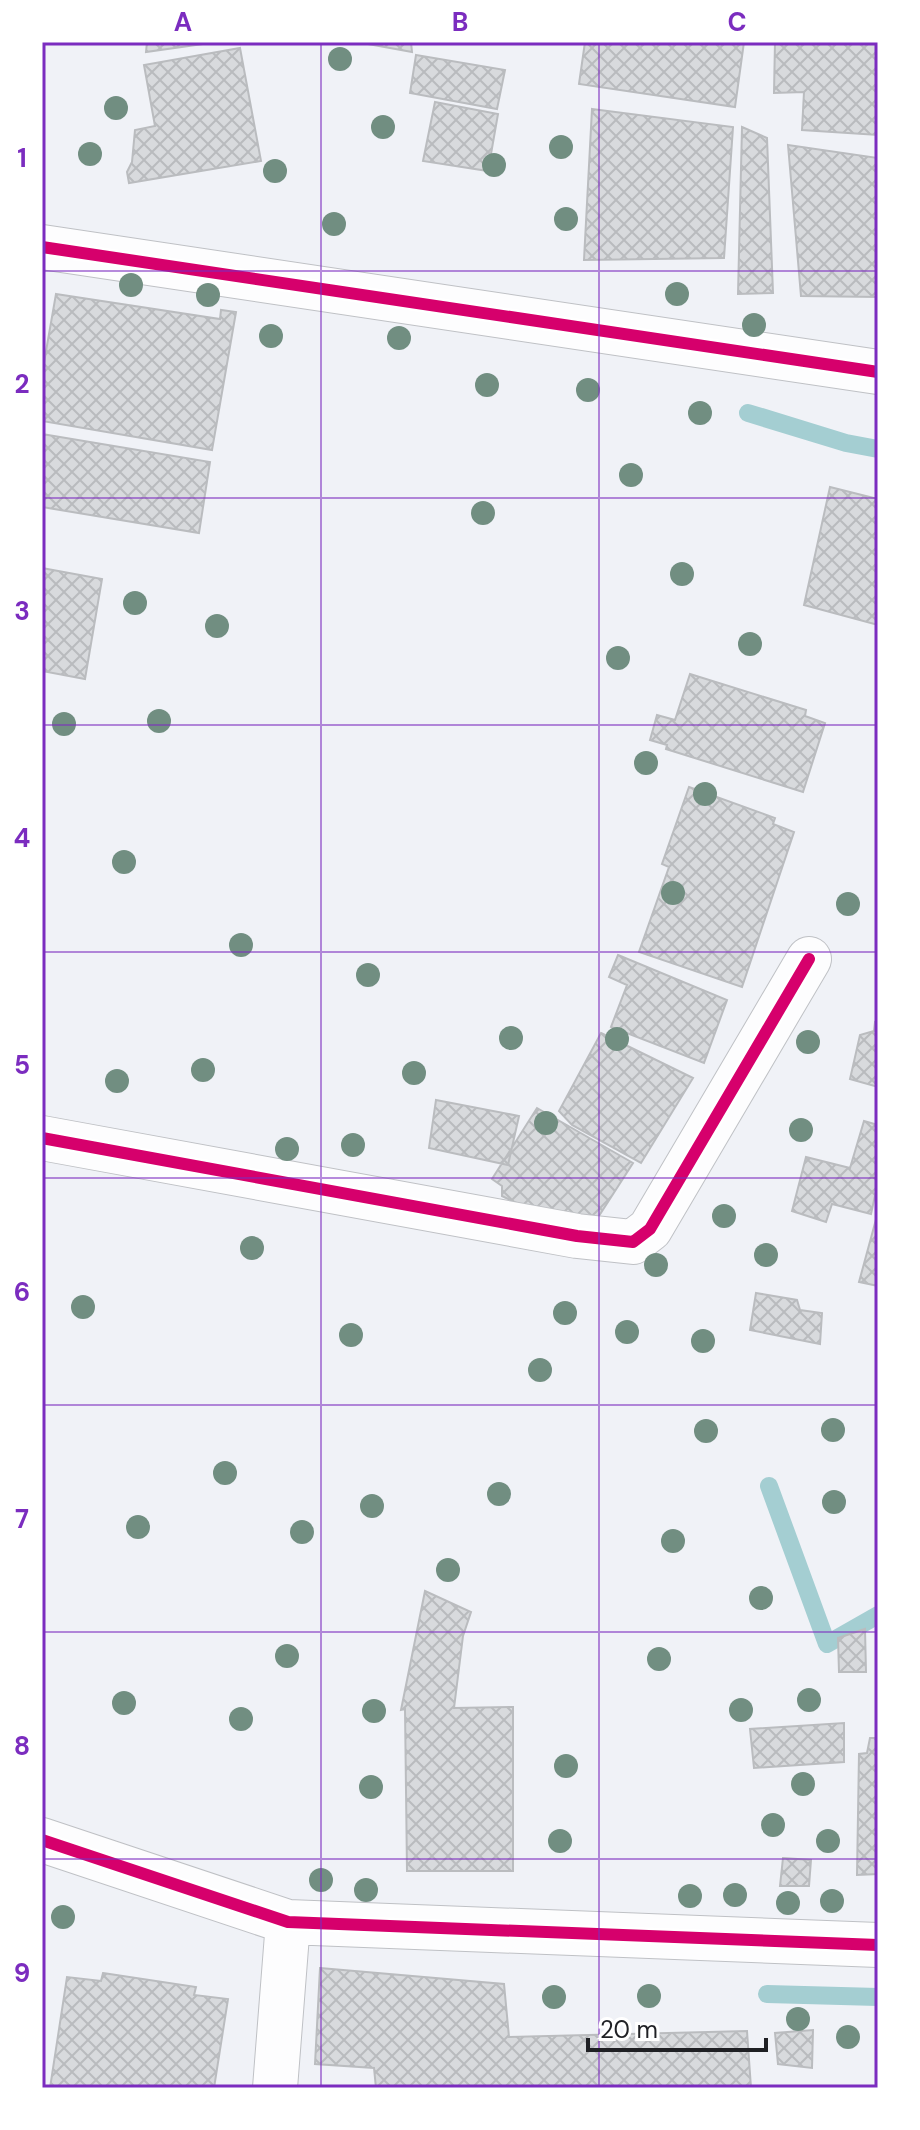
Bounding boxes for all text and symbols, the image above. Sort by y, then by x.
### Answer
text: A [174,5,192,39]
text: B [452,5,468,39]
text: C [727,5,747,39]
text: 1 [17,141,27,175]
text: 2 [14,367,30,401]
text: 3 [14,594,30,628]
text: 4 [14,821,30,855]
text: 5 [14,1048,30,1082]
text: 6 [14,1275,30,1309]
text: 7 [15,1502,29,1536]
text: 8 [14,1729,30,1763]
text: 9 [14,1956,30,1990]
scale bar [588,2002,766,2052]
text: 20 m [600,2014,658,2045]

